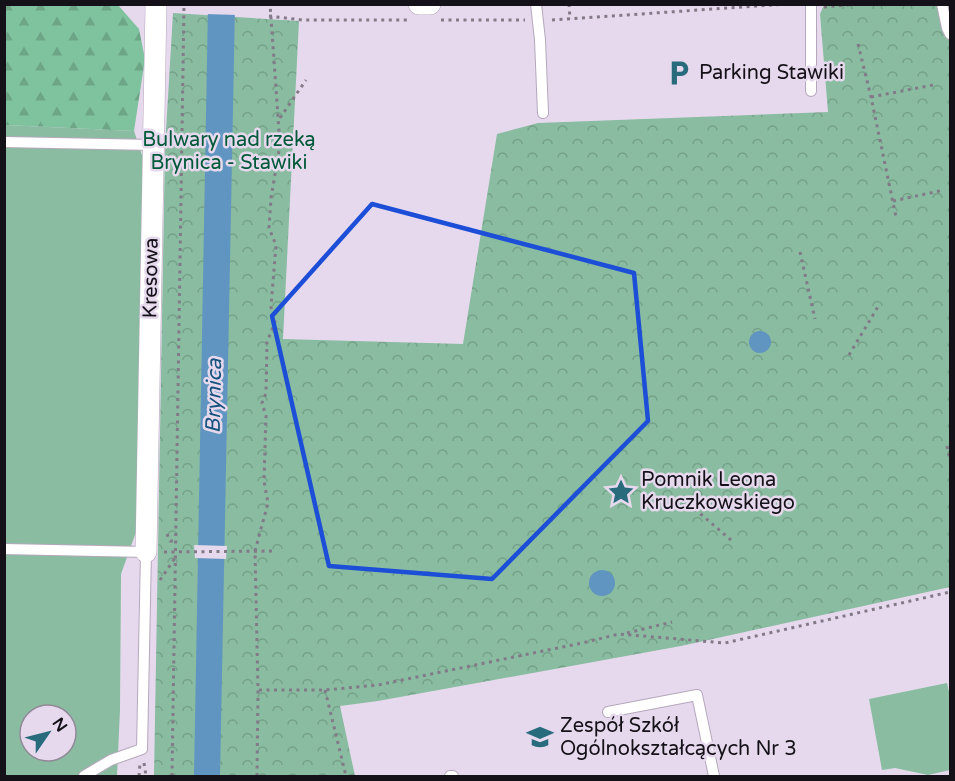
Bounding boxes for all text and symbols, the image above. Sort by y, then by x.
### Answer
parking icon: Parking Stawiki [664,58,694,88]
place label: Parking Stawiki [699,61,844,85]
park label: Bulwary nad rzeką Brynica - Stawiki [142,128,316,175]
street label: Kresowa [138,237,164,319]
water label: Brynica [201,357,227,434]
place label: Pomnik Leona Kruczkowskiego [641,468,795,515]
place icon: Pomnik Leona Kruczkowskiego [606,477,636,507]
north arrow [18,703,78,763]
text: N [48,714,71,736]
place label: Zespół Szkół Ogólnokształcących Nr 3 [560,714,797,761]
school or university icon: Zespół Szkół Ogólnokształcących Nr 3 [525,722,555,752]

